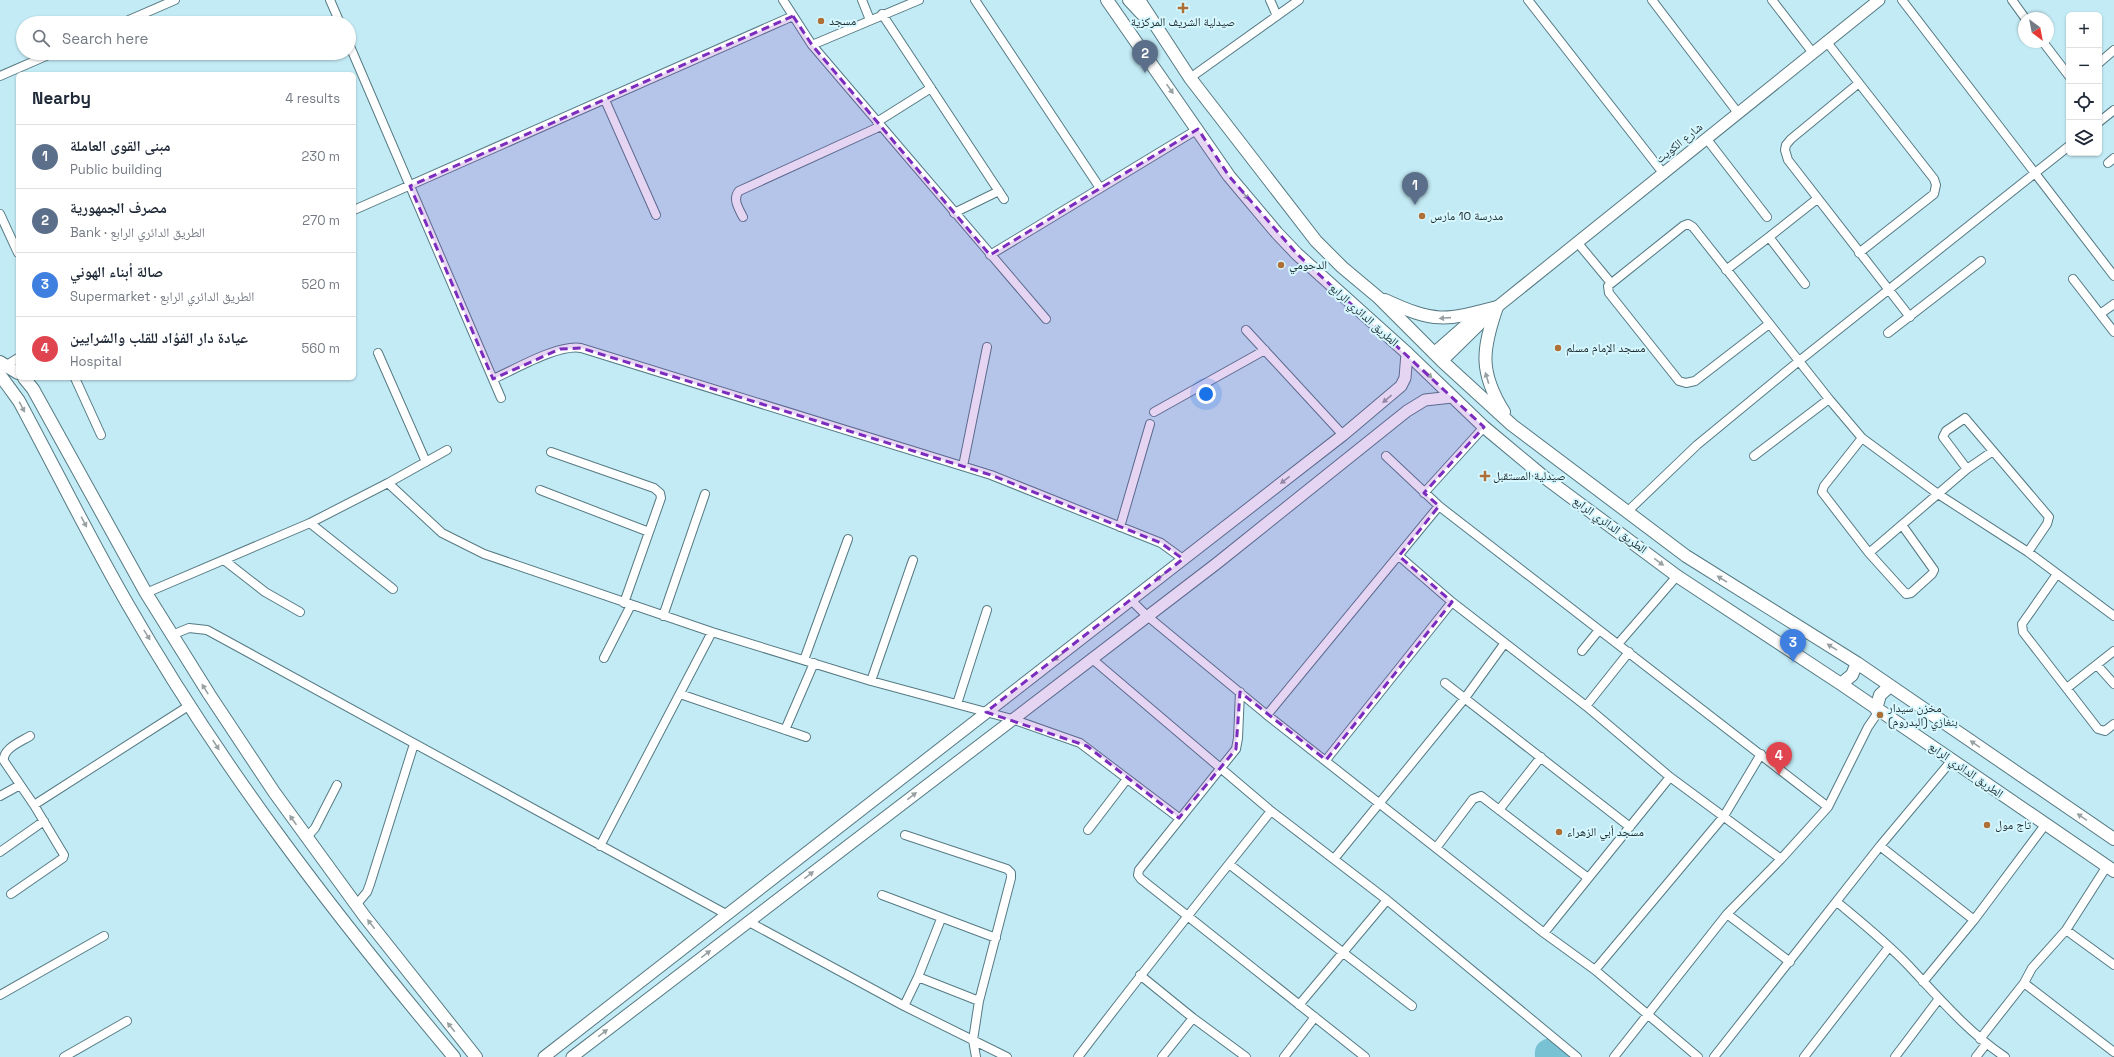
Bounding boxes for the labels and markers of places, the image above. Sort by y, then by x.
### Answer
marker: صيدلية الشريف المركزية [1178,3,1188,13]
place label: مسجد [829,13,856,29]
place label: صيدلية الشريف المركزية [1131,14,1235,30]
marker: مسجد [816,16,826,26]
pin: 2 [1132,40,1158,73]
pin: 1 [1402,172,1428,205]
place label: مدرسة 10 مارس [1430,208,1503,224]
marker: مدرسة 10 مارس [1417,211,1427,221]
place label: الدحومي [1289,257,1327,275]
marker: الدحومي [1276,260,1286,270]
place label: مسجد الإمام مسلم [1566,340,1645,356]
marker: مسجد الإمام مسلم [1553,343,1563,353]
place label: صيدلية المستقبل [1493,468,1566,484]
marker: صيدلية المستقبل [1480,471,1490,481]
pin: 3 [1780,629,1806,662]
place label: مخزن سيدار بنغازي (البدروم) [1887,700,1958,732]
marker: مخزن سيدار بنغازي (البدروم) [1875,710,1885,720]
pin: 4 [1766,742,1792,775]
place label: تاج مول [1995,817,2032,833]
marker: تاج مول [1982,820,1992,830]
place label: مسجد أبي الزهراء [1567,824,1644,842]
marker: مسجد أبي الزهراء [1554,827,1564,837]

